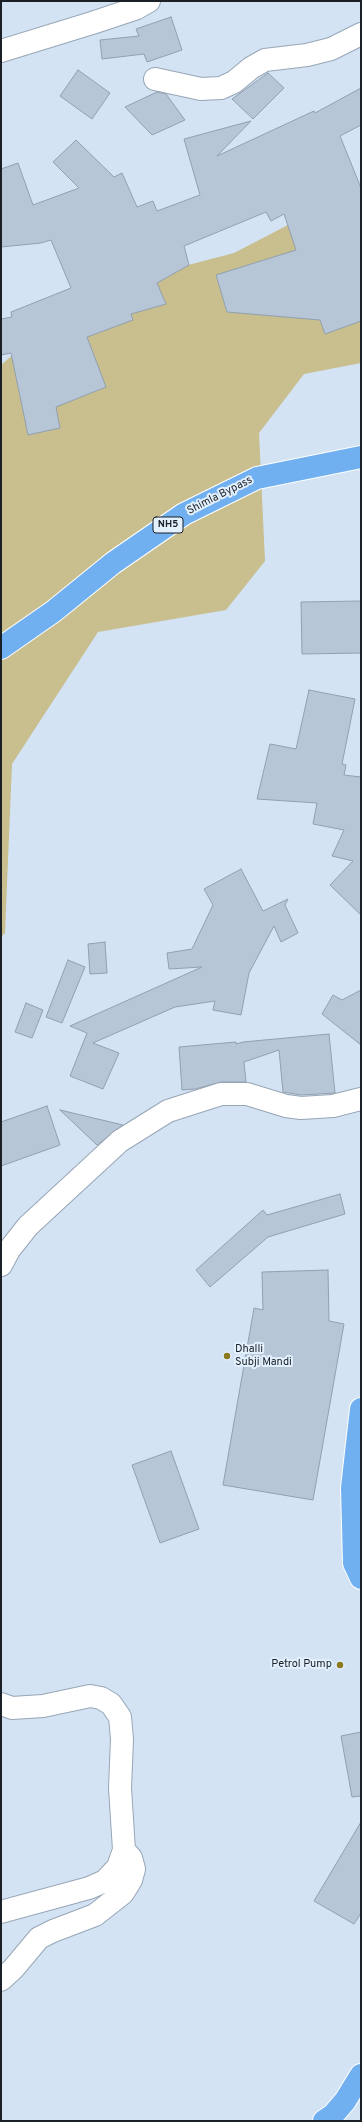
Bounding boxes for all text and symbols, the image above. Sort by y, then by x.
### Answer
street label: Shimla Bypass [185,474,255,518]
road number: NH5 [153,517,183,533]
place label: Dhalli Subji Mandi [235,1343,292,1369]
marker: Dhalli Subji Mandi [222,1351,232,1361]
place label: Petrol Pump [271,1658,332,1672]
marker: Petrol Pump [335,1660,345,1670]

